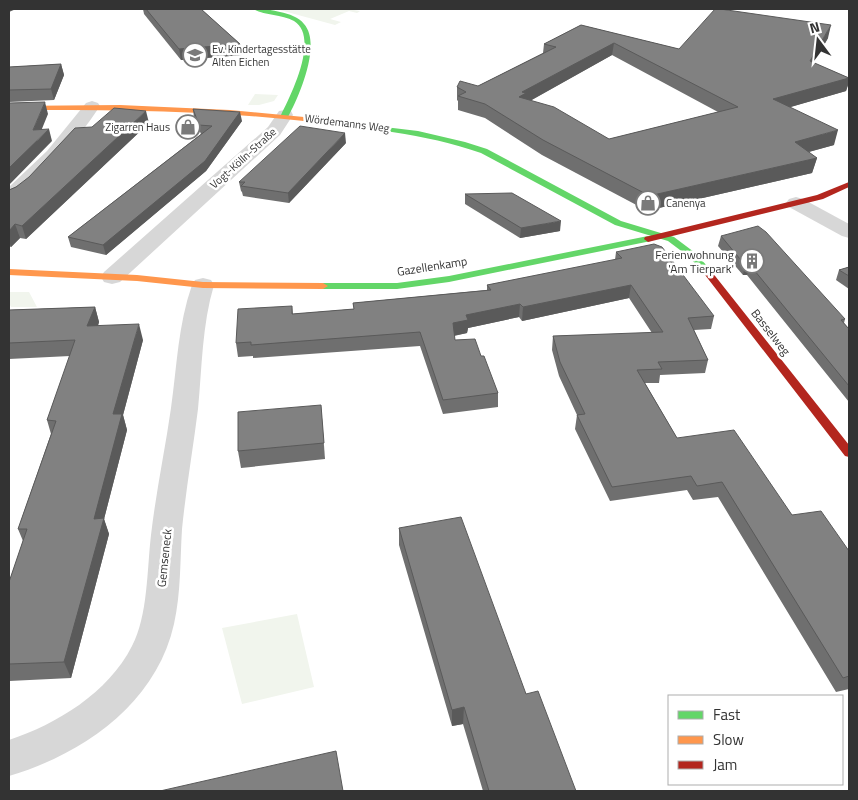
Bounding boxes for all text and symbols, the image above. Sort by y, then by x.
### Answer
north arrow [793,15,843,65]
text: N [807,16,822,38]
place label: Ev. Kindertagesstätte Alten Eichen [212,41,311,70]
school or university icon: Ev. Kindertagesstätte Alten Eichen [182,42,208,68]
street label: Wördemanns Weg [304,110,391,136]
shop icon: Zigarren Haus [175,114,201,140]
place label: Zigarren Haus [105,119,170,135]
street label: Vogt-Kölln-Straße [206,124,280,192]
shop icon: Canenya [635,190,661,216]
place label: Canenya [666,195,706,211]
place label: Ferienwohnung 'Am Tierpark' [655,245,734,278]
building icon: Ferienwohnung 'Am Tierpark' [739,248,765,274]
street label: Gazellenkamp [395,251,469,281]
street label: Basselweg [747,305,795,359]
street label: Gemseneck [151,528,177,588]
legend [668,695,843,785]
text: Fast [713,703,741,726]
text: Slow [713,728,744,751]
text: Jam [713,753,737,776]

